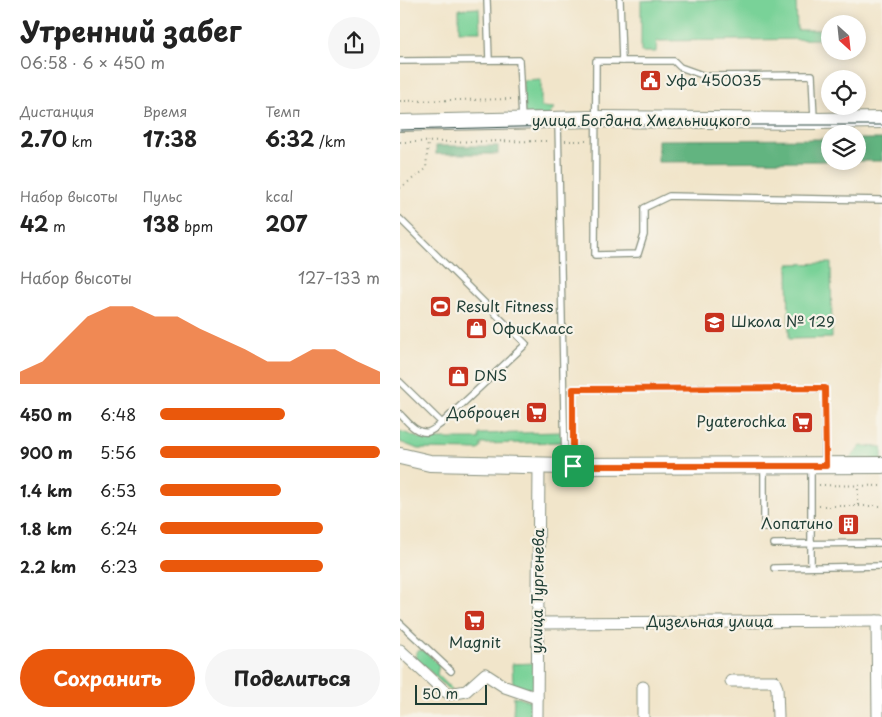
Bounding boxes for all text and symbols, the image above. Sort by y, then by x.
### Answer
text: Утренний забег [20,9,241,52]
north arrow [821,15,866,60]
map controls [821,15,866,170]
button: share [328,17,380,69]
text: 06:58 · 6 × 450 m [20,50,165,74]
place label: Уфа 450035 [666,68,761,91]
public building icon: Уфа 450035 [638,69,662,93]
button: locate [821,70,866,115]
text: Дистанция [20,101,94,122]
text: Время [143,101,187,122]
text: Темп [265,101,301,122]
street label: улица Богдана Хмельницкого [532,108,750,131]
text: 2.70 [20,122,67,154]
text: 17:38 [143,122,197,154]
text: 6:32 [265,122,314,154]
button: layers [821,125,866,170]
text: km [67,131,93,152]
text: /km [314,131,346,152]
text: Набор высоты [20,186,118,207]
text: Пульс [143,186,182,207]
text: kcal [265,186,293,207]
text: 42 [20,207,49,239]
text: 138 [143,207,180,239]
text: 207 [265,207,307,239]
text: m [49,216,66,237]
text: bpm [180,216,213,237]
text: Набор высоты [20,265,132,289]
text: 127–133 m [298,265,380,289]
place label: Result Fitness [456,294,554,317]
sports icon: Result Fitness [428,295,452,319]
place label: Школа № 129 [731,309,835,332]
school or university icon: Школа № 129 [703,310,727,334]
place label: ОфисКласс [492,316,573,339]
shop icon: ОфисКласс [464,317,488,341]
place label: DNS [474,363,507,386]
shop icon: DNS [446,364,470,388]
place label: Доброцен [446,400,520,423]
supermarket icon: Доброцен [524,401,548,425]
text: 450 m [20,402,72,426]
text: 6:48 [100,402,136,426]
place label: Pyaterochka [697,409,787,432]
supermarket icon: Pyaterochka [790,410,814,434]
text: 900 m [20,440,73,464]
text: 5:56 [100,440,136,464]
pin [552,445,594,487]
icon: arrive [559,452,587,480]
text: 1.4 km [20,478,72,502]
text: 6:53 [100,478,136,502]
place label: Лопатино [761,511,833,534]
building icon: Лопатино [837,512,861,536]
text: 1.8 km [20,516,72,540]
text: 6:24 [100,516,137,540]
street label: улица Тургенева [524,528,549,654]
text: 2.2 km [20,554,76,578]
text: 6:23 [100,554,137,578]
supermarket icon: Magnit [463,608,487,632]
street label: Дизельная улица [646,609,774,632]
place label: Magnit [449,630,501,653]
button: Сохранить [20,649,195,707]
button: Поделиться [205,649,380,707]
scale bar [415,682,488,705]
text: 50 m [422,683,458,704]

